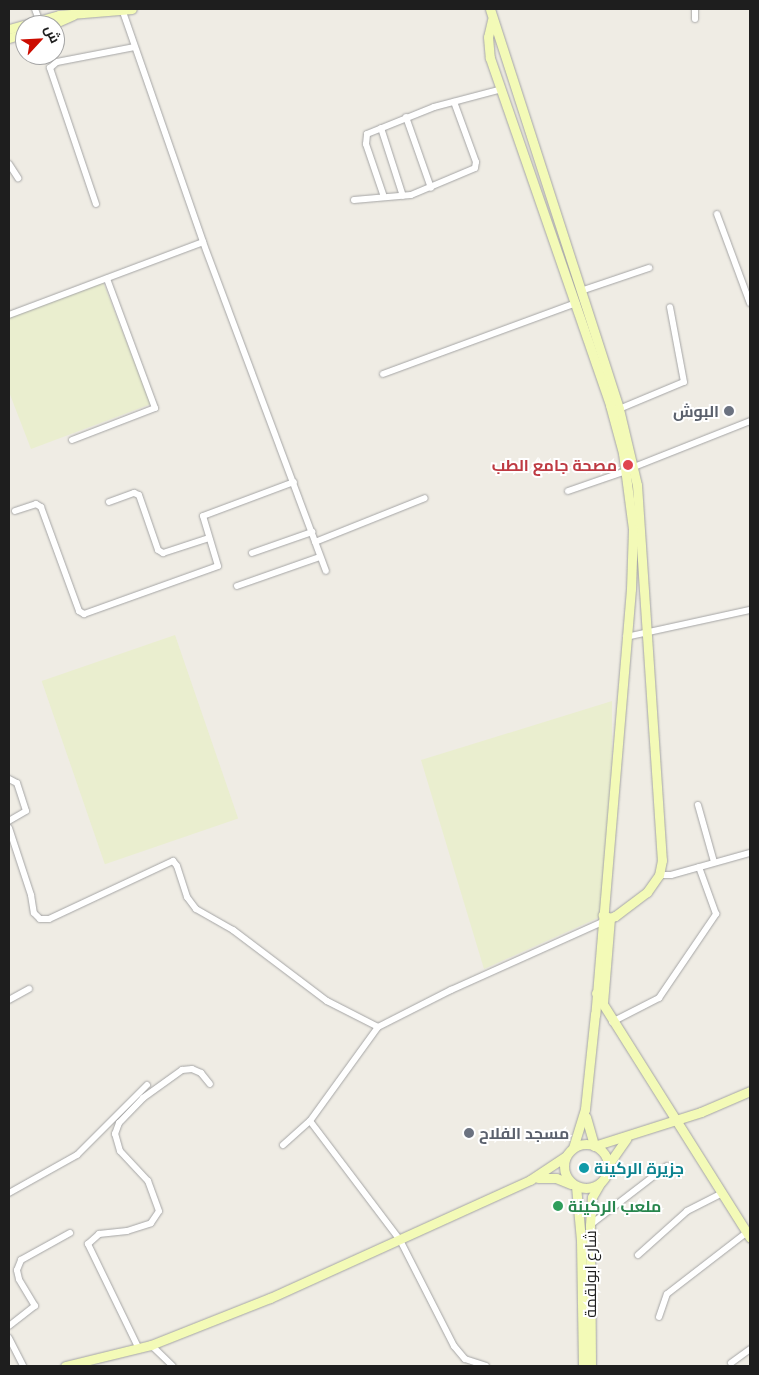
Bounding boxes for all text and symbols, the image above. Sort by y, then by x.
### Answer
north arrow [15,15,65,65]
text: ش [42,22,65,46]
place label: البوش [673,401,719,421]
marker: البوش [723,405,735,417]
place label: مصحة جامع الطب [492,455,617,475]
marker: مصحة جامع الطب [621,458,635,472]
place label: مسجد الفلاح [479,1123,569,1143]
marker: مسجد الفلاح [463,1127,475,1139]
place label: جزيرة الركينة [594,1158,684,1178]
marker: جزيرة الركينة [578,1162,590,1174]
place label: ملعب الركينة [568,1196,661,1216]
marker: ملعب الركينة [552,1200,564,1212]
street label: شارع ابولقمة [580,1230,600,1318]

